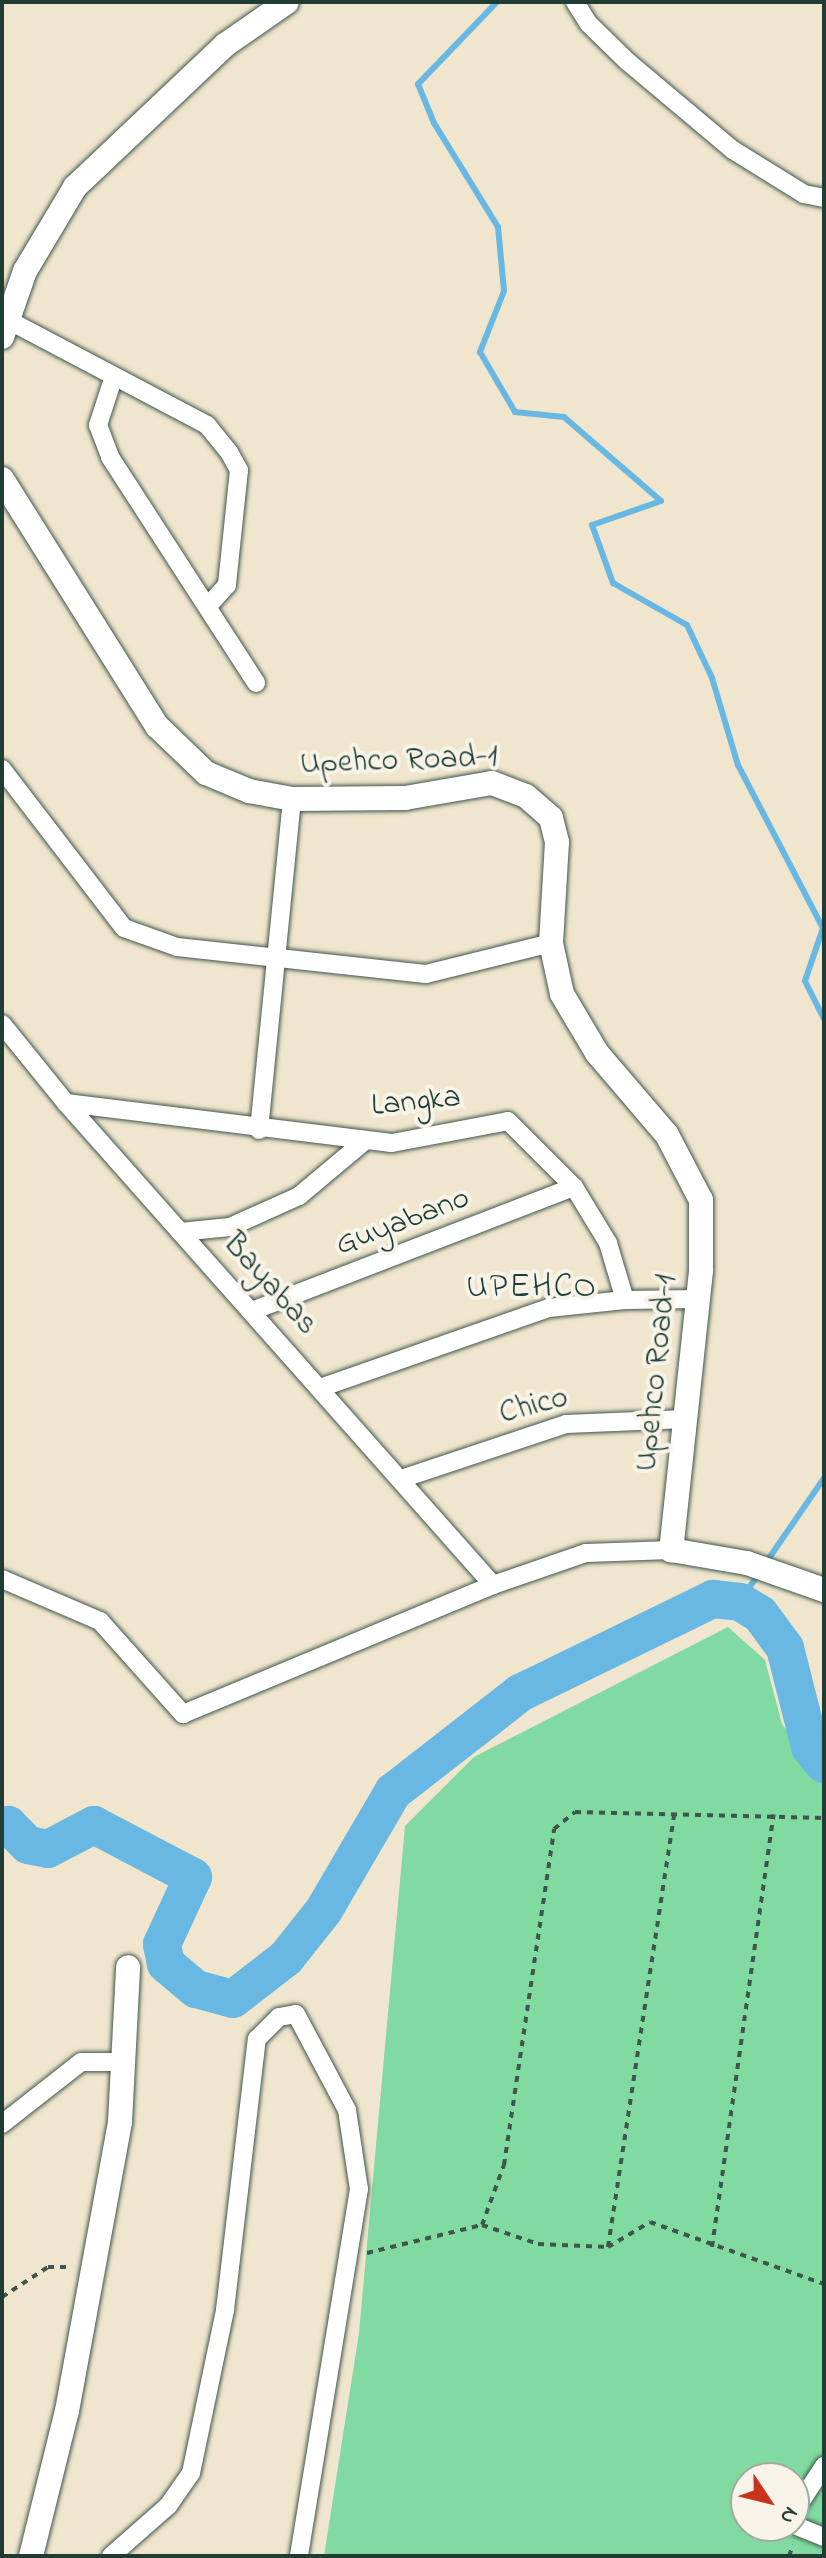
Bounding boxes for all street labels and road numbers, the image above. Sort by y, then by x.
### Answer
street label: Upehco Road-1 [299,739,499,785]
street label: Langka [370,1079,462,1127]
street label: Guyabano [331,1180,475,1266]
street label: Bayabas [213,1226,325,1344]
street label: Upehco Road-1 [629,1273,687,1473]
street label: Chico [496,1379,572,1435]

